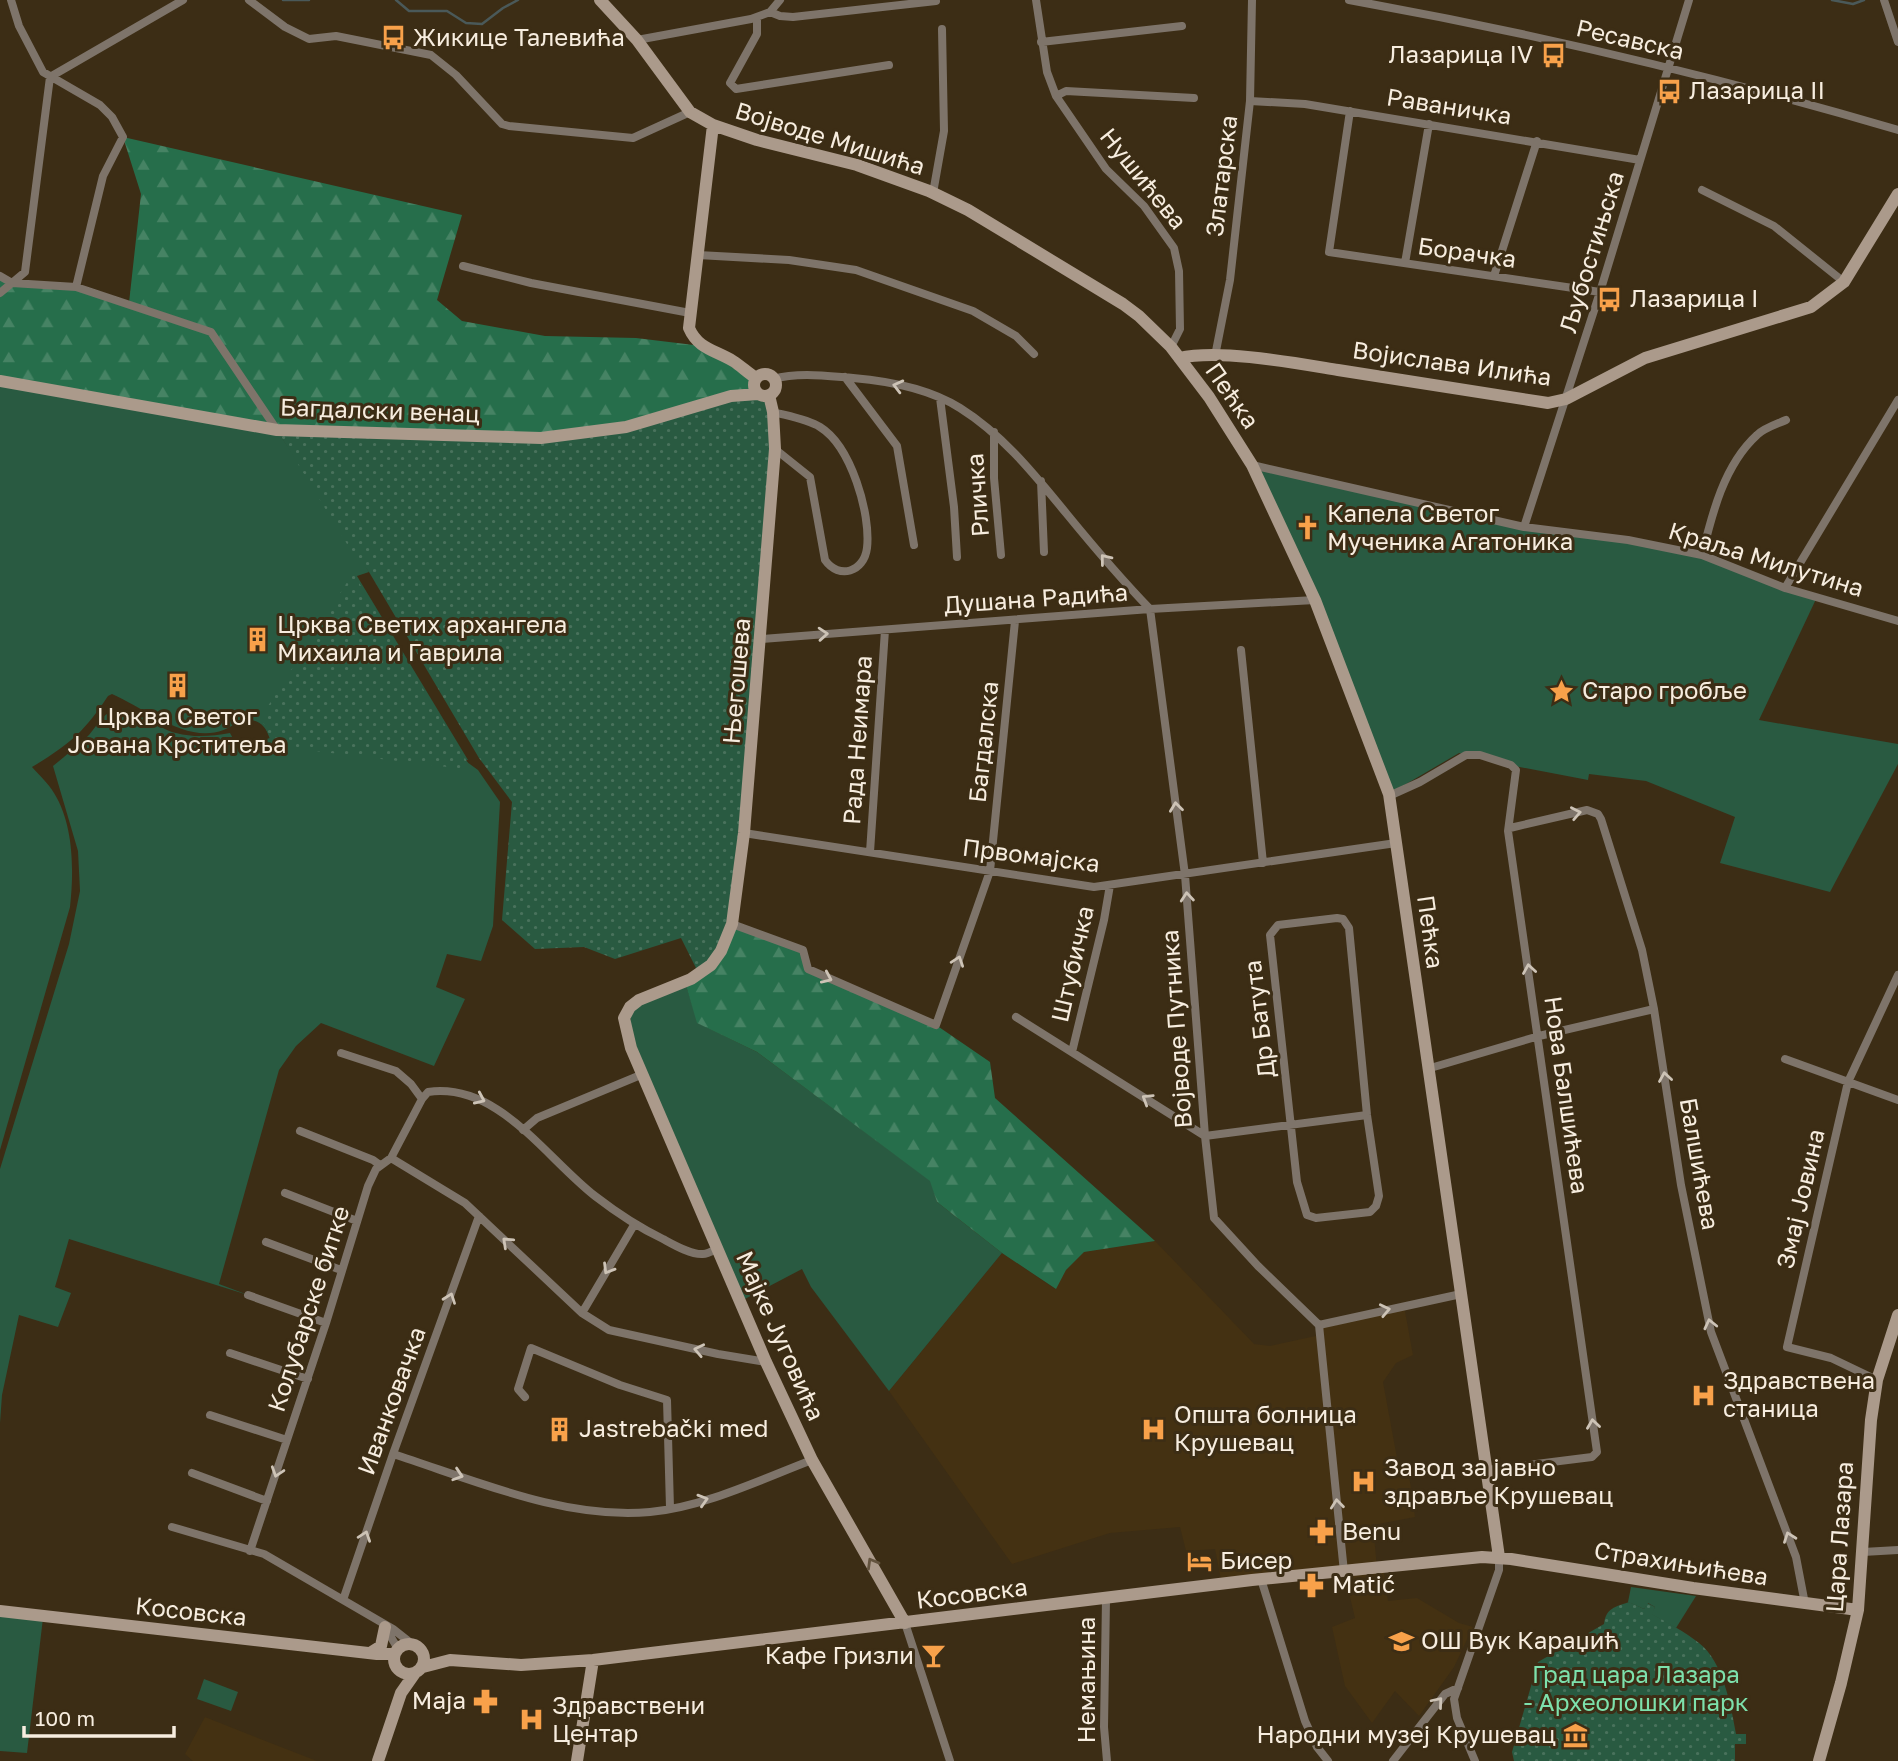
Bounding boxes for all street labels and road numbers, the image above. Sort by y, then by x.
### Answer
street label: Ресавска [1574,12,1687,65]
street label: Раваничка [1385,81,1514,130]
street label: Војводе Мишића [732,95,929,180]
street label: Златарска [1199,113,1242,238]
street label: Нушићева [1095,122,1194,234]
street label: Љубостињска [1552,167,1629,336]
street label: Борачка [1416,230,1518,273]
street label: Војислава Илића [1351,334,1554,391]
street label: Пећка [1200,357,1266,434]
street label: Багдалски венац [280,392,481,427]
street label: Рличка [959,452,994,538]
street label: Краља Милутина [1665,515,1868,602]
street label: Душана Радића [943,577,1129,618]
street label: Његошева [716,617,755,745]
street label: Рада Неимара [836,654,877,825]
street label: Багдалска [962,680,1003,804]
street label: Првомајска [961,832,1102,877]
street label: Пећка [1412,893,1451,970]
street label: Штубичка [1044,903,1099,1025]
street label: Војводе Путника [1154,929,1197,1129]
street label: Др Батута [1237,959,1280,1080]
street label: Нова Балшићева [1539,994,1596,1196]
street label: Балшићева [1675,1095,1726,1232]
street label: Змај Јовина [1769,1126,1830,1271]
street label: Колубарске битке [261,1202,355,1415]
street label: Мајке Југовића [731,1246,832,1425]
street label: Иванковачка [350,1323,431,1478]
street label: Цара Лазара [1819,1460,1858,1613]
street label: Страхињићева [1592,1534,1770,1591]
street label: Косовска [914,1571,1029,1614]
street label: Косовска [134,1590,248,1631]
street label: Немањина [1071,1617,1100,1743]

